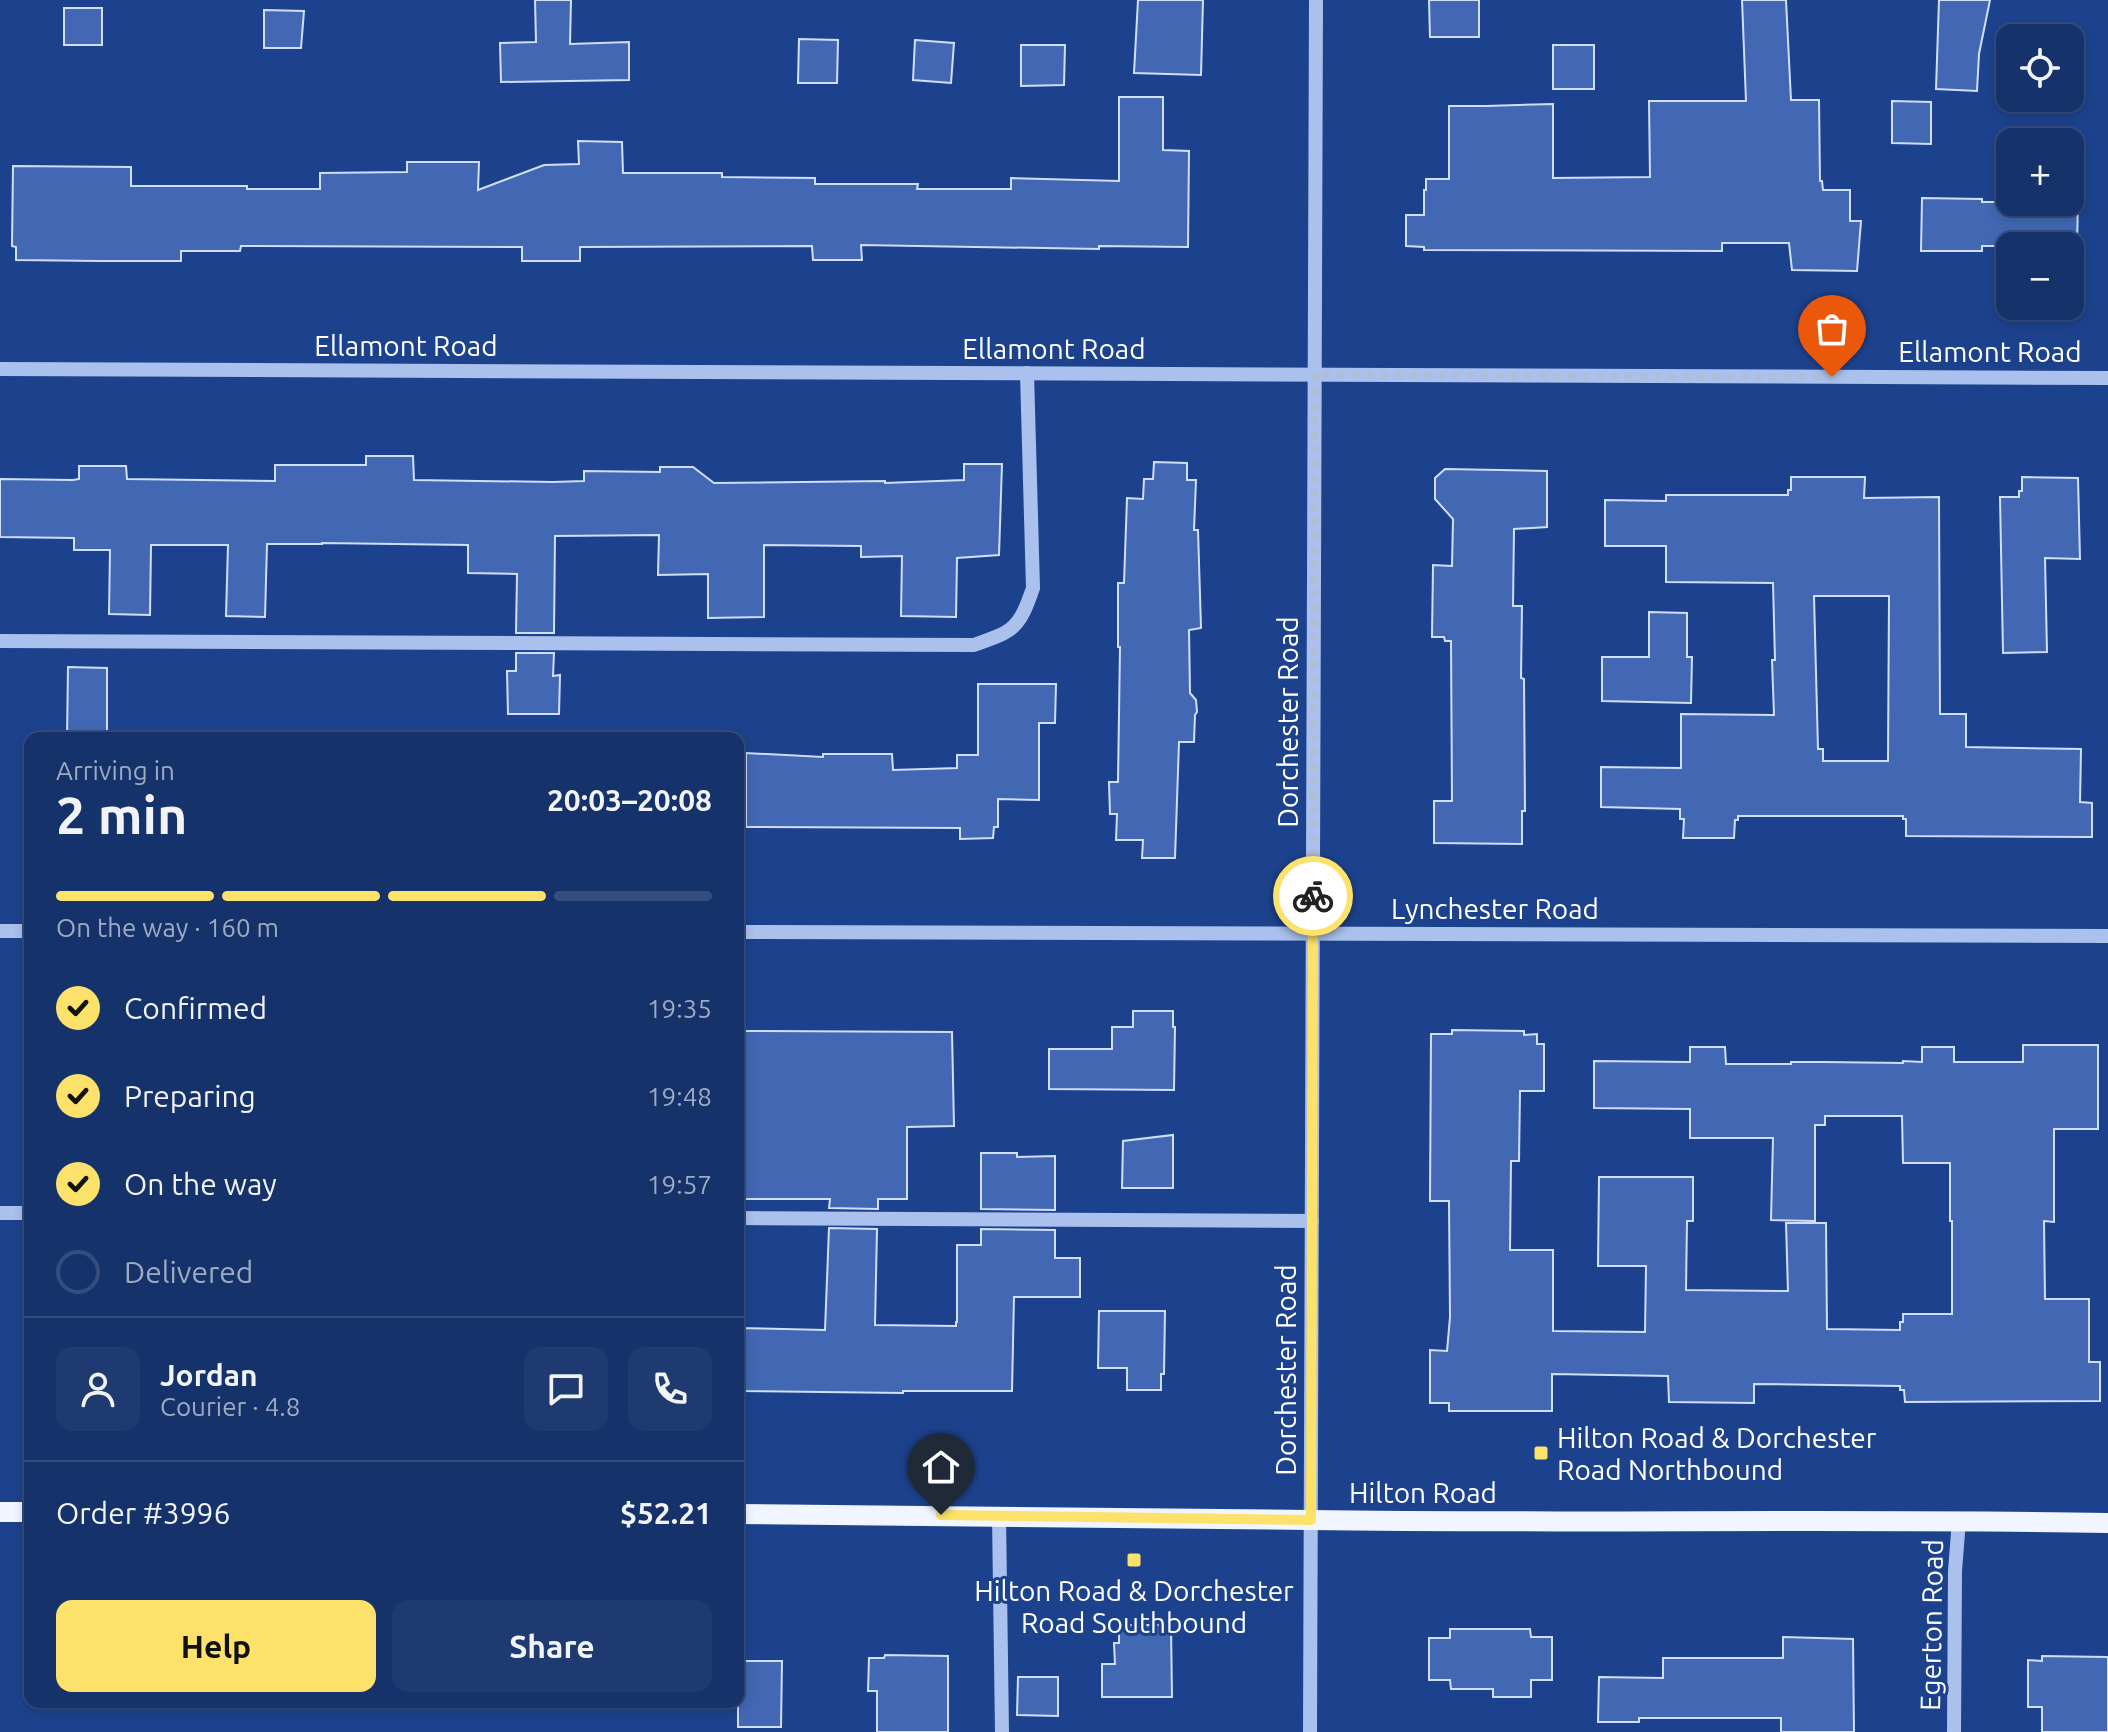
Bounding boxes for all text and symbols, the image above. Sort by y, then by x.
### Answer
map controls [1996,24,2084,320]
button: locate [1996,24,2084,112]
button: + [1996,128,2084,216]
button: − [1996,232,2084,320]
pin [1798,295,1866,377]
icon: bag [1810,307,1854,351]
street label: Ellamont Road [314,330,498,361]
street label: Ellamont Road [962,333,1146,364]
street label: Ellamont Road [1898,336,2082,367]
street label: Dorchester Road [1272,616,1303,828]
text: Arriving in [56,756,175,785]
text: 20:03–20:08 [547,783,712,817]
text: 2 min [56,786,187,844]
courier [1273,856,1353,936]
icon: bike [1291,874,1335,918]
street label: Lynchester Road [1391,893,1599,924]
text: On the way · 160 m [56,913,279,942]
icon: check [56,986,100,1030]
text: Confirmed [124,991,267,1025]
text: 19:35 [647,994,712,1023]
icon: check [56,1074,100,1118]
text: Preparing [124,1079,256,1113]
text: 19:48 [647,1082,712,1111]
icon: check [56,1162,100,1206]
text: On the way [124,1167,277,1201]
text: 19:57 [647,1170,712,1199]
text: Delivered [124,1255,253,1289]
street label: Dorchester Road [1270,1264,1301,1476]
button: person [56,1347,140,1431]
button: chat [524,1347,608,1431]
button: phone [628,1347,712,1431]
text: Jordan [160,1358,258,1392]
text: Courier · 4.8 [160,1392,300,1421]
place label: Hilton Road & Dorchester Road Northbound [1557,1422,1877,1485]
pin [907,1433,975,1515]
marker: Hilton Road & Dorchester Road Northbound [1532,1444,1550,1462]
icon: home [919,1445,963,1489]
street label: Hilton Road [1349,1477,1497,1508]
text: Order #3996 [56,1496,230,1530]
text: $52.21 [620,1496,712,1530]
street label: Egerton Road [1914,1539,1948,1711]
marker: Hilton Road & Dorchester Road Southbound [1125,1551,1143,1569]
place label: Hilton Road & Dorchester Road Southbound [974,1575,1294,1638]
button: Help [56,1600,376,1692]
button: Share [392,1600,712,1692]

